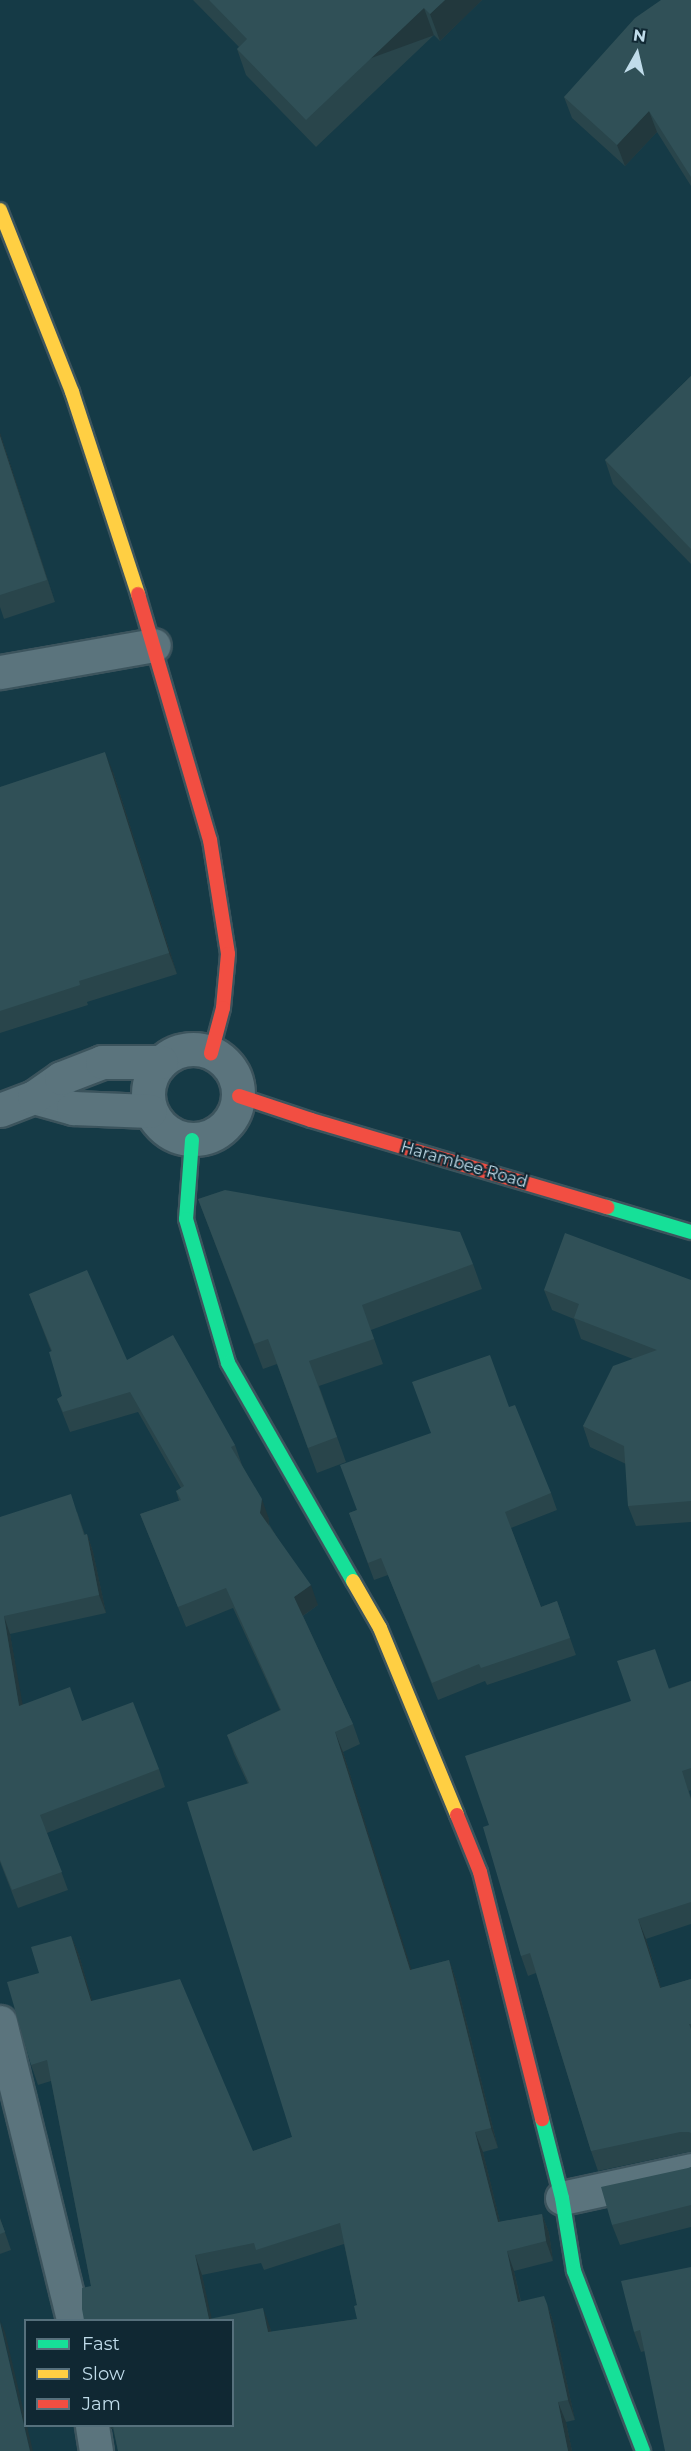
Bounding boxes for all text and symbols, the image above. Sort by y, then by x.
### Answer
north arrow [607,24,667,84]
text: N [632,25,647,46]
street label: Harambee Road [398,1138,530,1192]
legend [24,2319,234,2427]
text: Fast [82,2333,120,2355]
text: Slow [82,2363,125,2385]
text: Jam [82,2393,121,2415]

